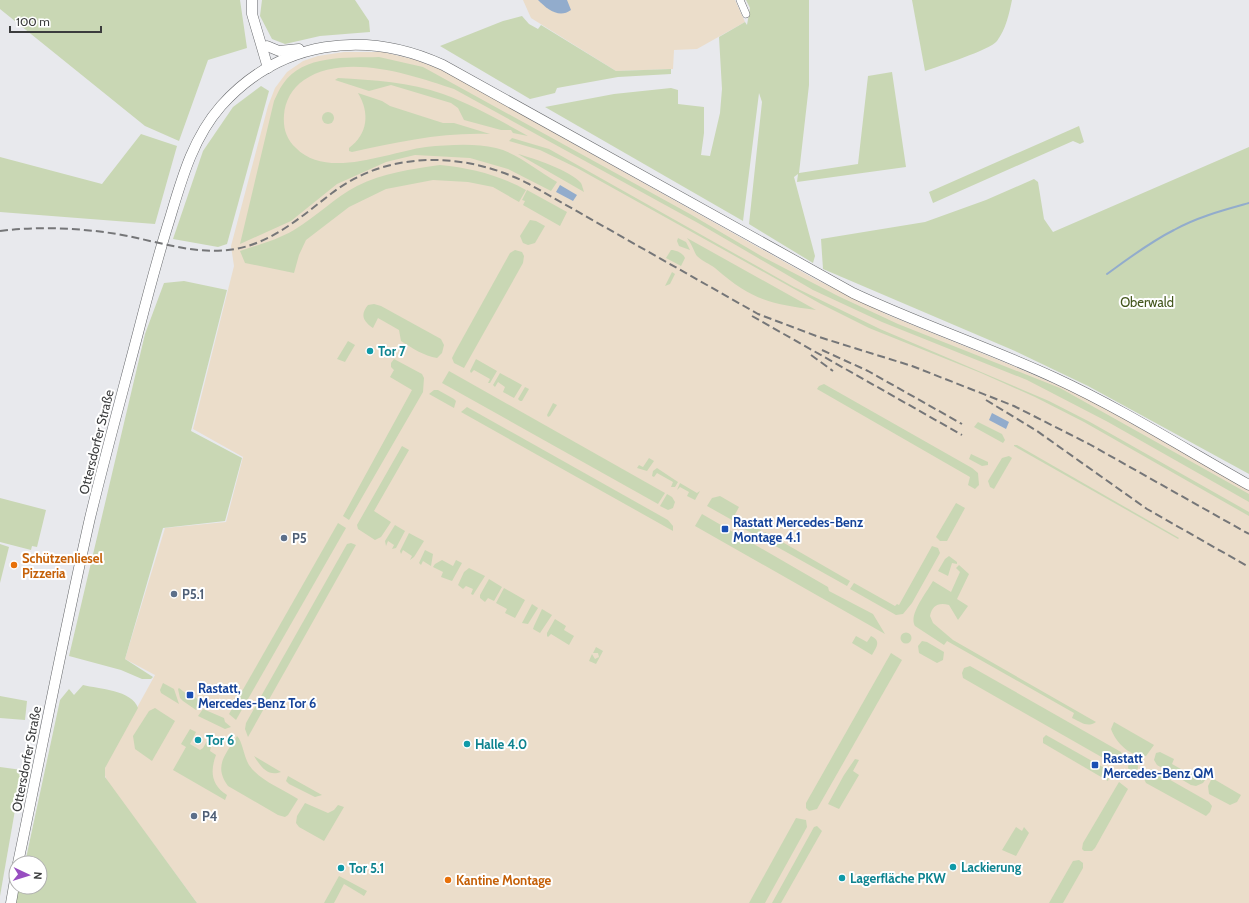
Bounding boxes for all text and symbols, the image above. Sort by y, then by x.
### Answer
scale bar [10,8,101,34]
text: 100 m [16,14,50,29]
park label: Oberwald [1120,294,1174,310]
place label: Tor 7 [378,343,406,359]
marker: Tor 7 [365,346,375,356]
street label: Ottersdorfer Straße [75,388,117,496]
place label: Rastatt Mercedes-Benz Montage 4.1 [733,514,863,545]
marker: Rastatt Mercedes-Benz Montage 4.1 [720,524,730,534]
place label: P5 [292,530,307,546]
marker: P5 [279,533,289,543]
place label: Schützenliesel Pizzeria [22,550,104,581]
marker: Schützenliesel Pizzeria [9,560,19,570]
place label: P5.1 [182,586,204,602]
marker: P5.1 [169,589,179,599]
place label: Rastatt, Mercedes-Benz Tor 6 [198,680,316,711]
marker: Rastatt, Mercedes-Benz Tor 6 [185,690,195,700]
street label: Ottersdorfer Straße [8,704,44,813]
place label: Tor 6 [206,732,234,748]
marker: Tor 6 [193,735,203,745]
place label: Halle 4.0 [475,736,527,752]
marker: Halle 4.0 [462,739,472,749]
place label: Rastatt Mercedes-Benz QM [1103,750,1214,781]
marker: Rastatt Mercedes-Benz QM [1090,760,1100,770]
place label: P4 [202,808,218,824]
marker: P4 [189,811,199,821]
north arrow [8,855,48,895]
place label: Lackierung [961,859,1022,875]
place label: Tor 5.1 [349,860,384,876]
marker: Lackierung [948,862,958,872]
marker: Tor 5.1 [336,863,346,873]
place label: Lagerfläche PKW [850,870,946,886]
text: N [31,871,45,880]
place label: Kantine Montage [456,872,552,888]
marker: Lagerfläche PKW [837,873,847,883]
marker: Kantine Montage [443,875,453,885]

